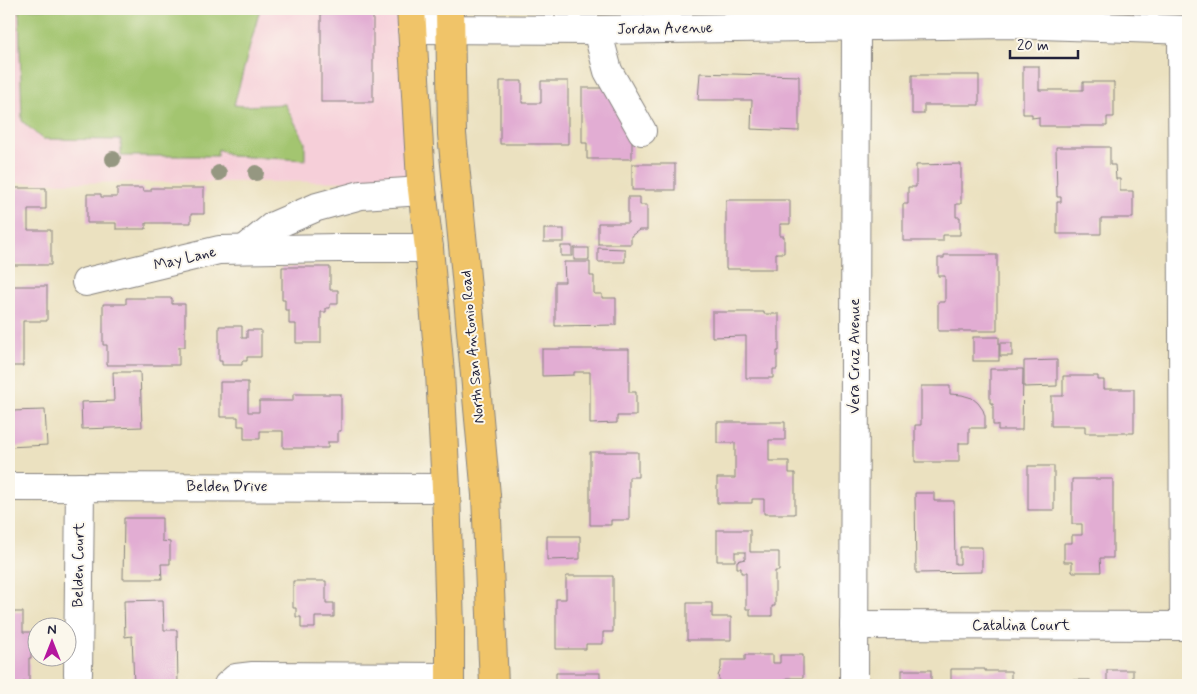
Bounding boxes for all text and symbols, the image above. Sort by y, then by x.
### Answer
street label: Jordan Avenue [617,18,713,40]
scale bar [1010,28,1077,60]
text: 20 m [1017,36,1049,56]
street label: May Lane [152,242,218,276]
street label: North San Antonio Road [456,270,490,424]
street label: Vera Cruz Avenue [845,298,865,414]
street label: Belden Drive [187,477,268,497]
street label: Belden Court [68,522,90,607]
north arrow [28,616,78,666]
street label: Catalina Court [972,616,1070,636]
text: N [47,621,57,639]

